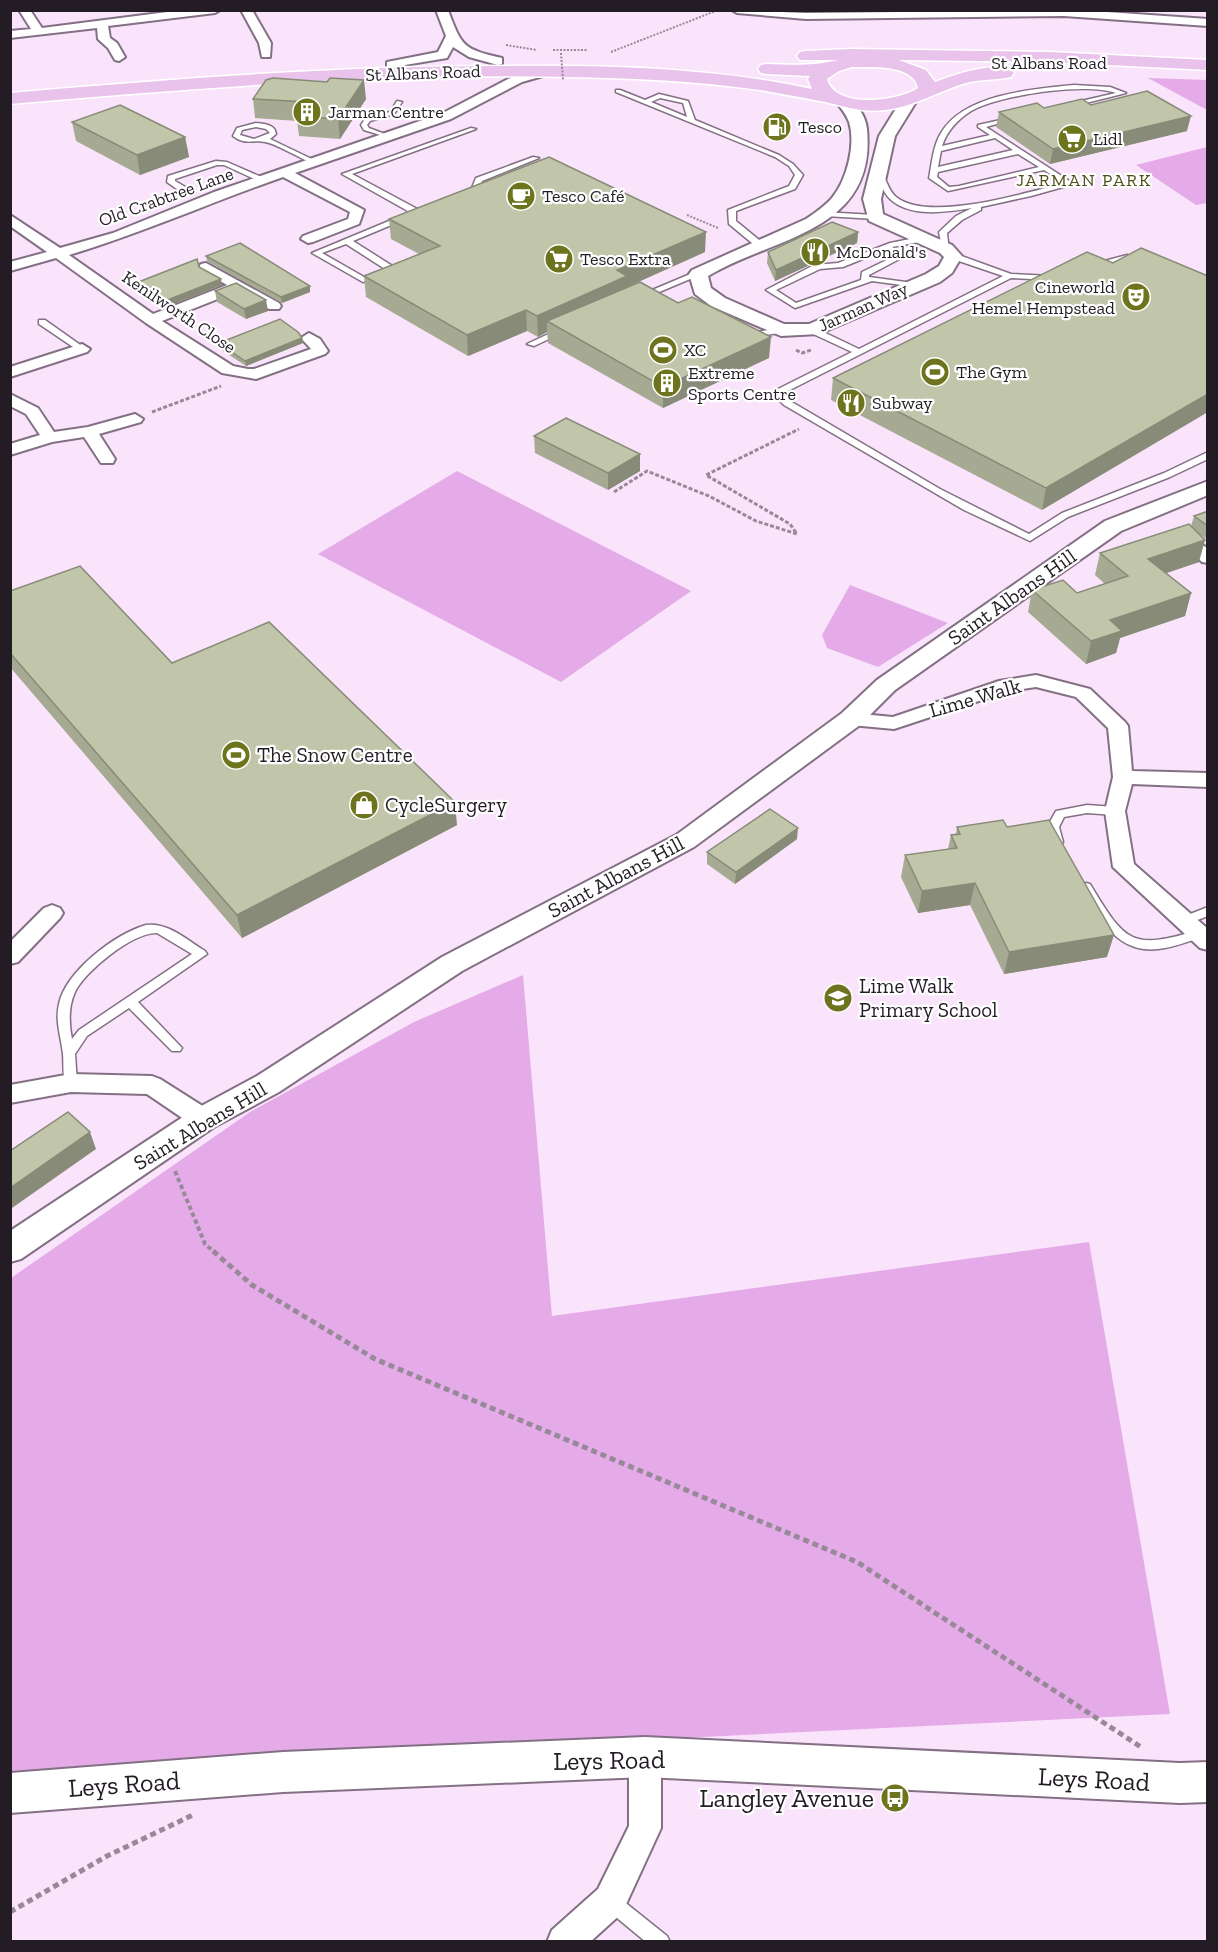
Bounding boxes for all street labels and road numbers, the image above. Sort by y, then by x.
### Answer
street label: St Albans Road [991,52,1107,74]
street label: St Albans Road [365,60,481,86]
street label: Old Crabtree Lane [96,162,236,232]
street label: Kenilworth Close [118,266,240,358]
street label: Jarman Way [815,277,912,336]
street label: Saint Albans Hill [943,543,1081,650]
street label: Lime Walk [926,672,1024,723]
street label: Saint Albans Hill [543,830,688,923]
street label: Saint Albans Hill [129,1076,271,1175]
street label: Leys Road [553,1743,665,1777]
street label: Leys Road [1037,1760,1151,1798]
street label: Leys Road [67,1764,181,1804]

